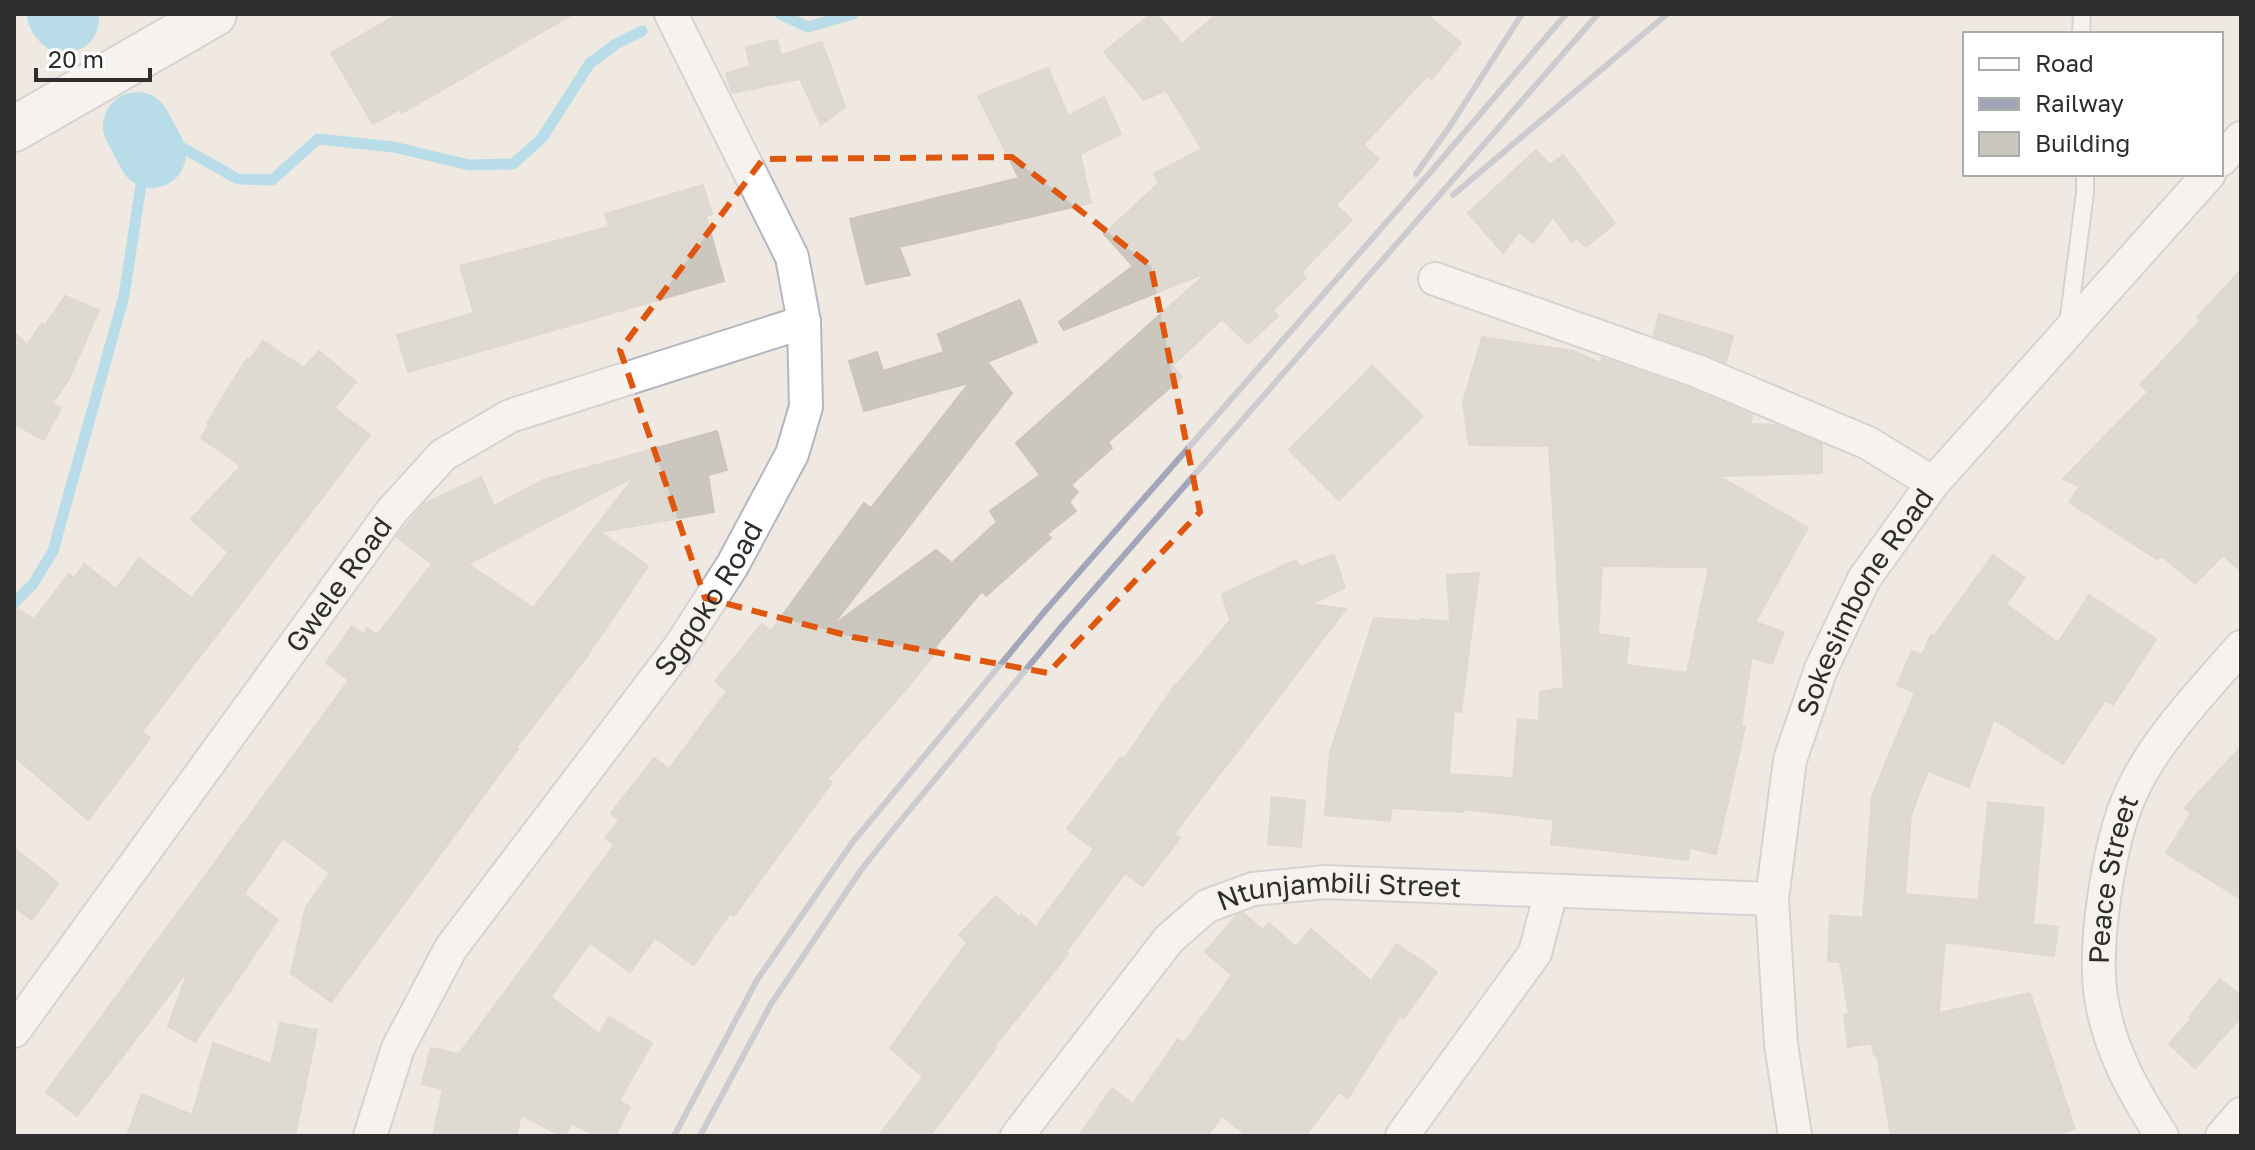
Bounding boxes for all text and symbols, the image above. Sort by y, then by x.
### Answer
scale bar [36,32,150,82]
legend [1963,32,2223,176]
text: 20 m [48,44,104,73]
text: Road [2035,48,2094,77]
text: Railway [2035,88,2124,117]
text: Building [2035,128,2130,157]
street label: Sokesimbone Road [1789,481,1940,720]
street label: Gwele Road [278,510,398,658]
street label: Sgqoko Road [647,515,769,682]
street label: Peace Street [2082,790,2145,964]
street label: Ntunjambili Street [1212,865,1462,917]

